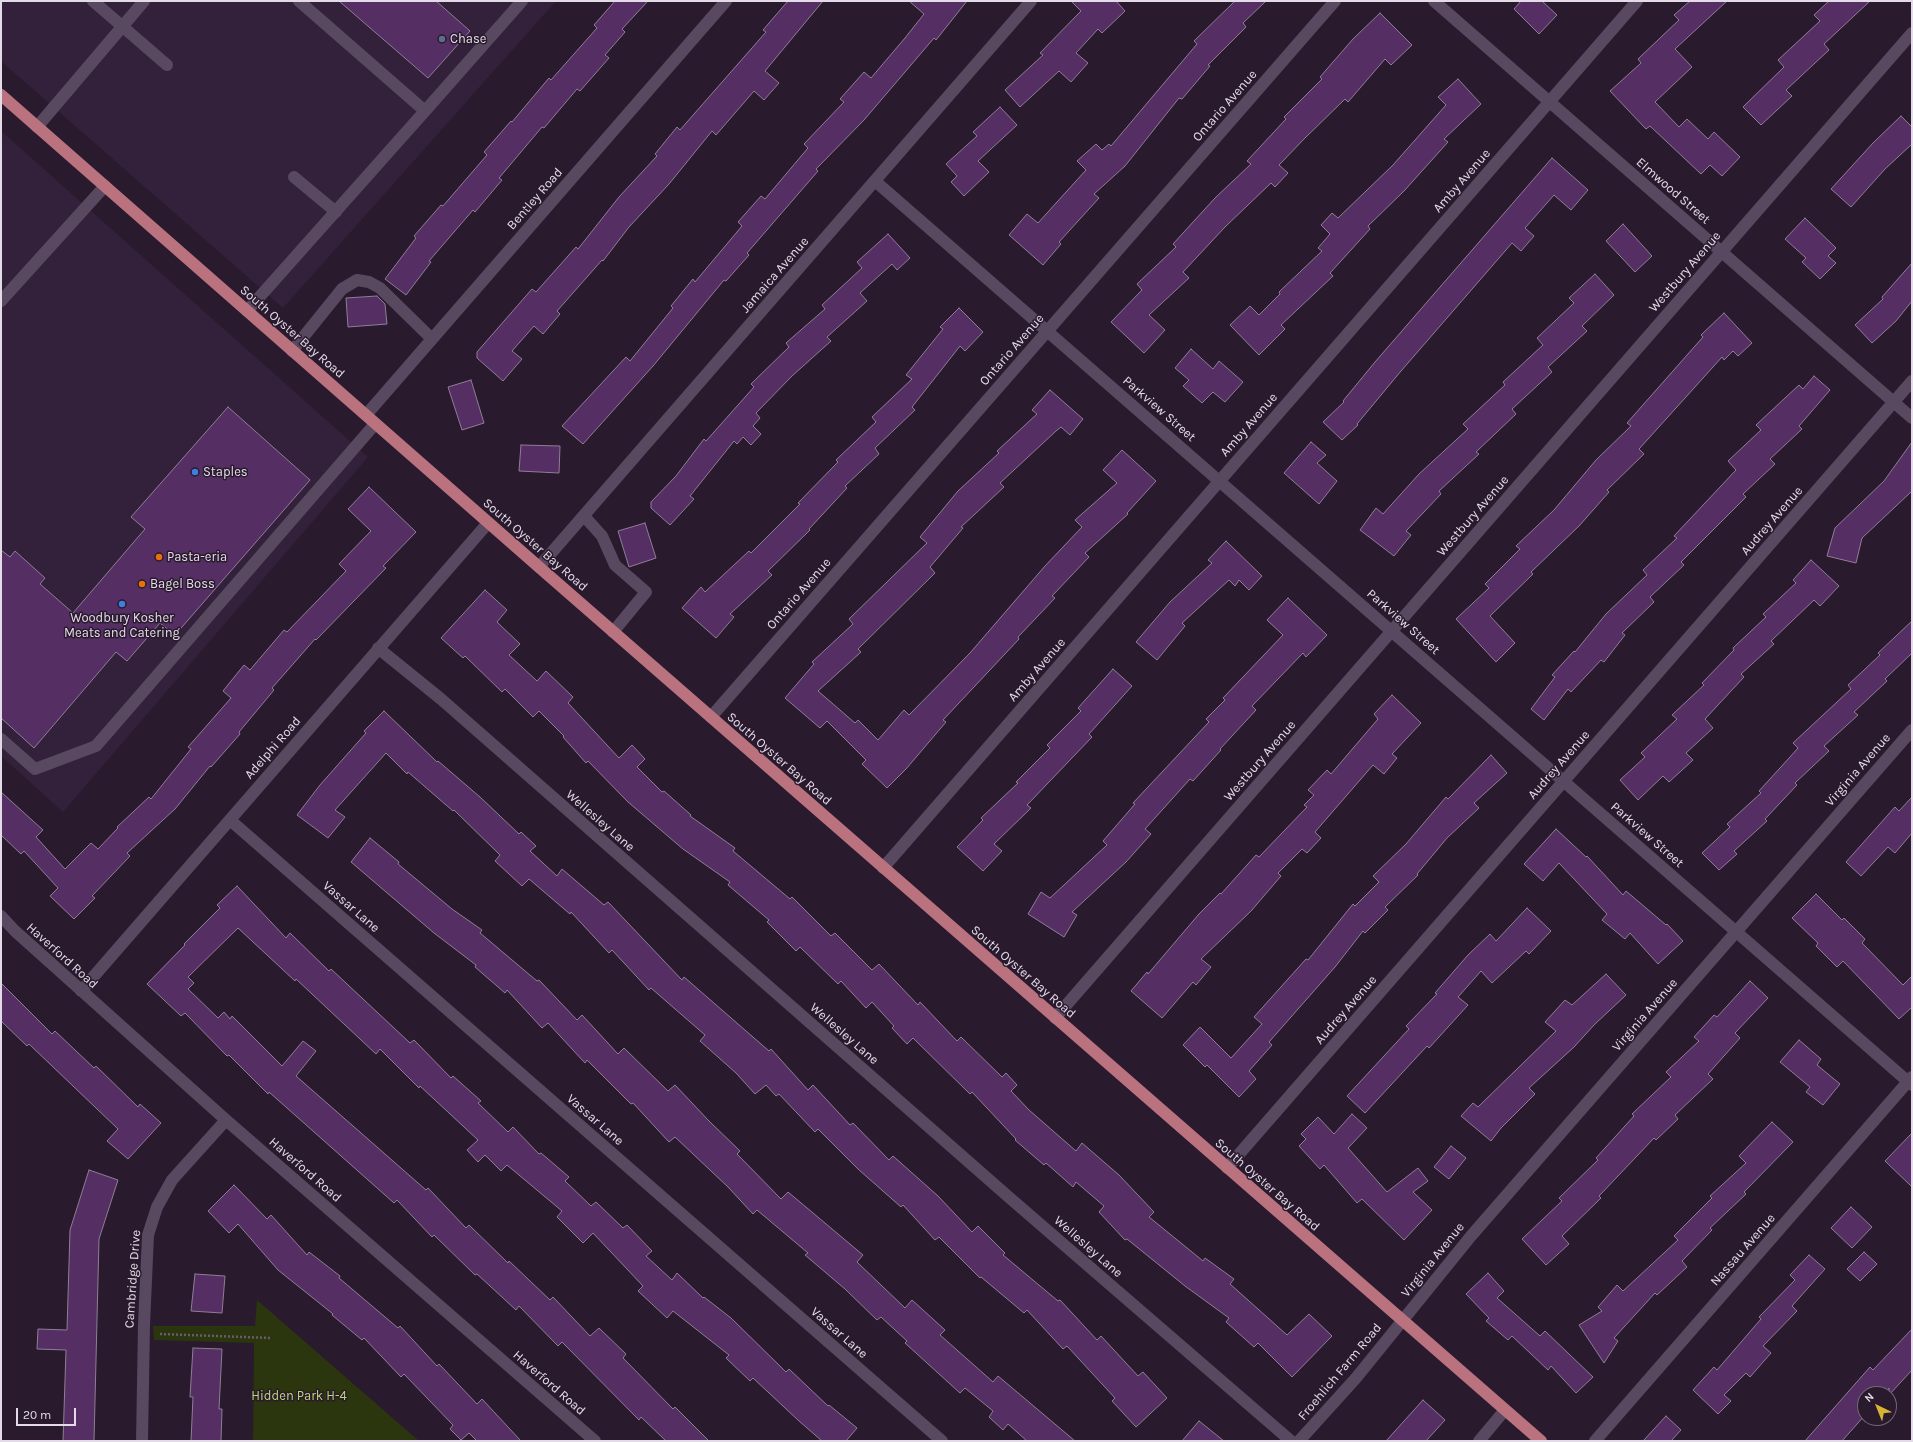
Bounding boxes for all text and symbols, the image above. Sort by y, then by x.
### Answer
place label: Chase [450,31,486,47]
marker: Chase [437,34,447,44]
street label: Ontario Avenue [1190,67,1260,145]
street label: Amby Avenue [1430,146,1494,216]
street label: Elmwood Street [1633,155,1713,227]
street label: Bentley Road [504,165,566,233]
street label: Westbury Avenue [1646,228,1724,316]
street label: Jamaica Avenue [738,234,812,316]
street label: South Oyster Bay Road [236,282,348,382]
street label: Ontario Avenue [977,311,1047,389]
street label: Parkview Street [1119,373,1199,445]
street label: Amby Avenue [1217,390,1281,460]
place label: Staples [203,464,248,480]
marker: Staples [190,467,200,477]
street label: Westbury Avenue [1434,472,1512,560]
street label: Audrey Avenue [1738,483,1806,559]
street label: South Oyster Bay Road [479,495,591,595]
place label: Pasta-eria [167,549,227,565]
marker: Pasta-eria [154,552,164,562]
street label: Ontario Avenue [764,555,834,633]
place label: Bagel Boss [150,576,215,592]
marker: Bagel Boss [137,579,147,589]
street label: Parkview Street [1363,586,1443,658]
marker: Woodbury Kosher Meats and Catering [117,599,127,609]
place label: Woodbury Kosher Meats and Catering [64,610,180,641]
street label: Amby Avenue [1005,635,1069,705]
street label: South Oyster Bay Road [723,709,835,809]
street label: Adelphi Road [242,714,304,782]
street label: Westbury Avenue [1221,717,1299,805]
street label: Audrey Avenue [1525,727,1593,803]
street label: Virginia Avenue [1822,730,1894,810]
street label: Wellesley Lane [562,787,638,855]
street label: Parkview Street [1607,799,1687,871]
street label: Vassar Lane [319,878,383,936]
street label: Haverford Road [23,920,101,992]
street label: South Oyster Bay Road [967,922,1079,1022]
street label: Audrey Avenue [1312,972,1380,1048]
street label: Virginia Avenue [1609,975,1681,1055]
street label: Wellesley Lane [806,1000,882,1068]
street label: Vassar Lane [563,1091,627,1149]
street label: Haverford Road [266,1134,344,1206]
street label: South Oyster Bay Road [1211,1135,1323,1235]
street label: Nassau Avenue [1707,1211,1779,1289]
street label: Wellesley Lane [1050,1213,1126,1281]
street label: Virginia Avenue [1398,1219,1468,1301]
street label: Cambridge Drive [122,1229,144,1329]
street label: Vassar Lane [807,1304,871,1362]
street label: Froehlich Farm Road [1295,1320,1385,1424]
street label: Haverford Road [510,1347,588,1419]
north arrow [1857,1386,1897,1426]
park label: Hidden Park H-4 [251,1388,347,1404]
text: N [1862,1390,1876,1405]
scale bar [18,1400,78,1426]
text: 20 m [23,1408,51,1422]

